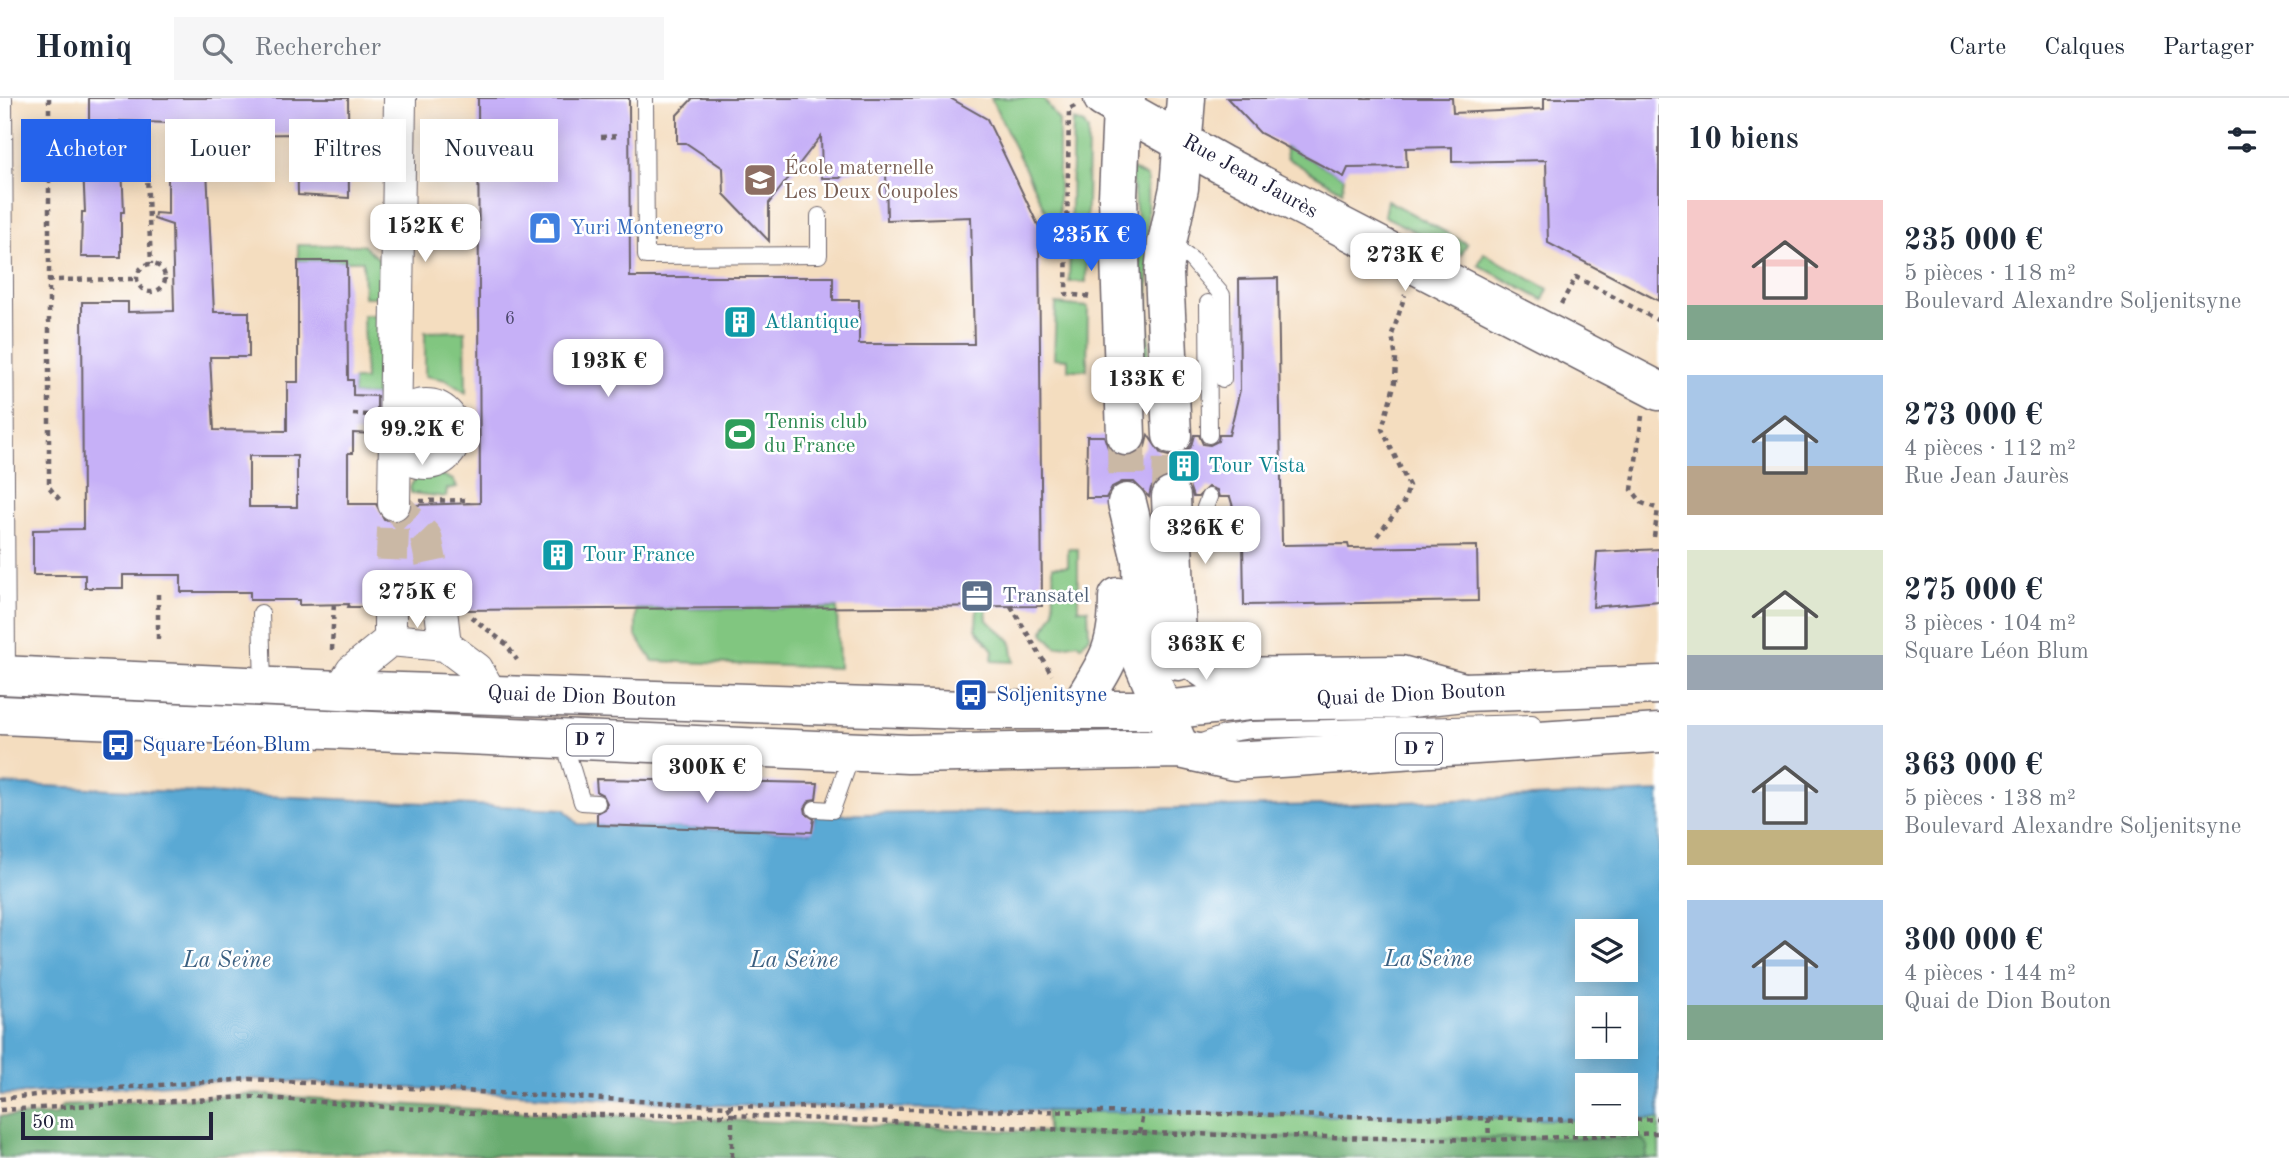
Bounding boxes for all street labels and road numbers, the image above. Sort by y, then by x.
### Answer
street label: Rue Jean Jaurès [1179,131,1321,223]
street label: Quai de Dion Bouton [1316,680,1506,710]
street label: Quai de Dion Bouton [487,683,677,711]
road number: D 7 [567,724,613,755]
road number: D 7 [1396,734,1442,764]

